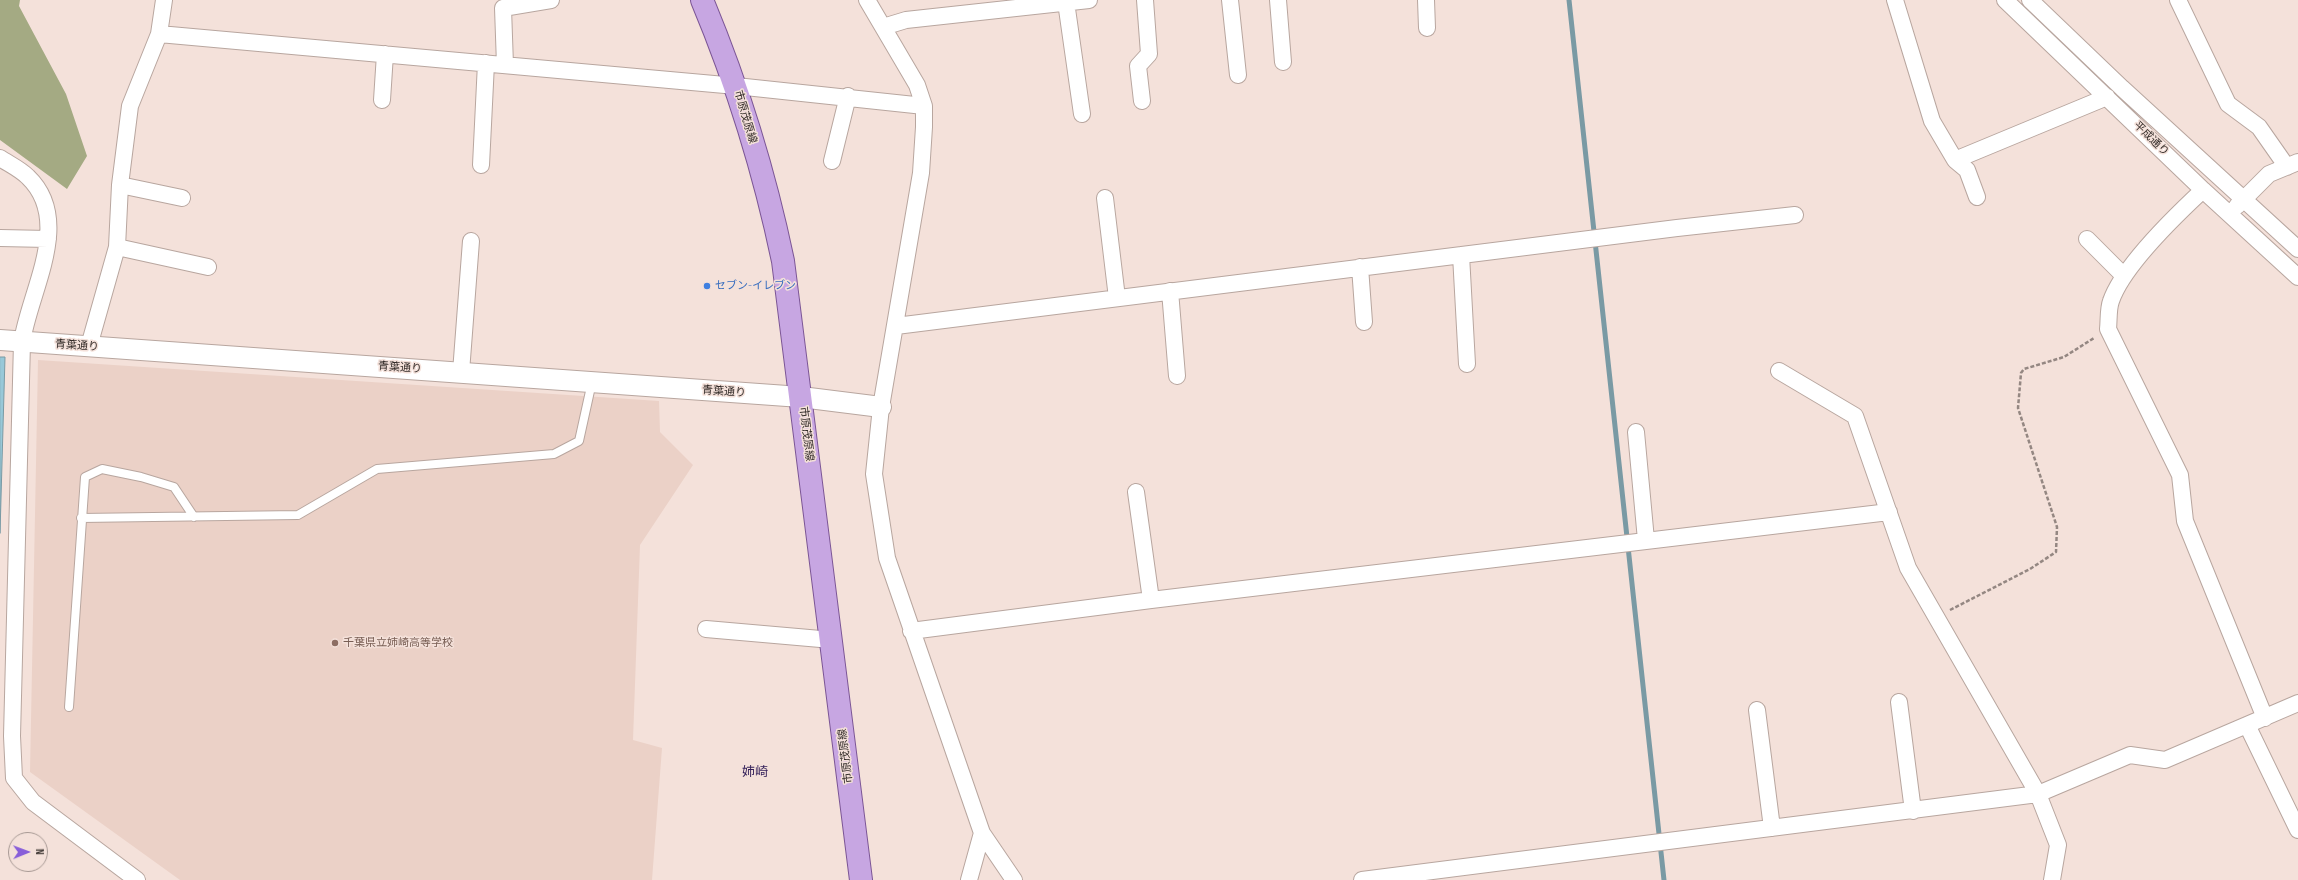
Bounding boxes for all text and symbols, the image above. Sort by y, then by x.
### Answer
street label: 市原茂原線 [731,89,759,145]
street label: 平成通り [2131,119,2171,159]
place label: セブン-イレブン [715,279,796,293]
marker: セブン-イレブン [702,281,712,291]
street label: 青葉通り [55,338,99,354]
street label: 青葉通り [378,360,422,376]
street label: 青葉通り [702,384,746,400]
street label: 市原茂原線 [796,406,816,462]
place label: 千葉県立姉崎高等学校 [343,636,453,650]
marker: 千葉県立姉崎高等学校 [330,638,340,648]
street label: 市原茂原線 [836,728,856,784]
district label: 姉崎 [742,765,768,781]
north arrow [8,832,48,872]
text: N [33,849,46,855]

